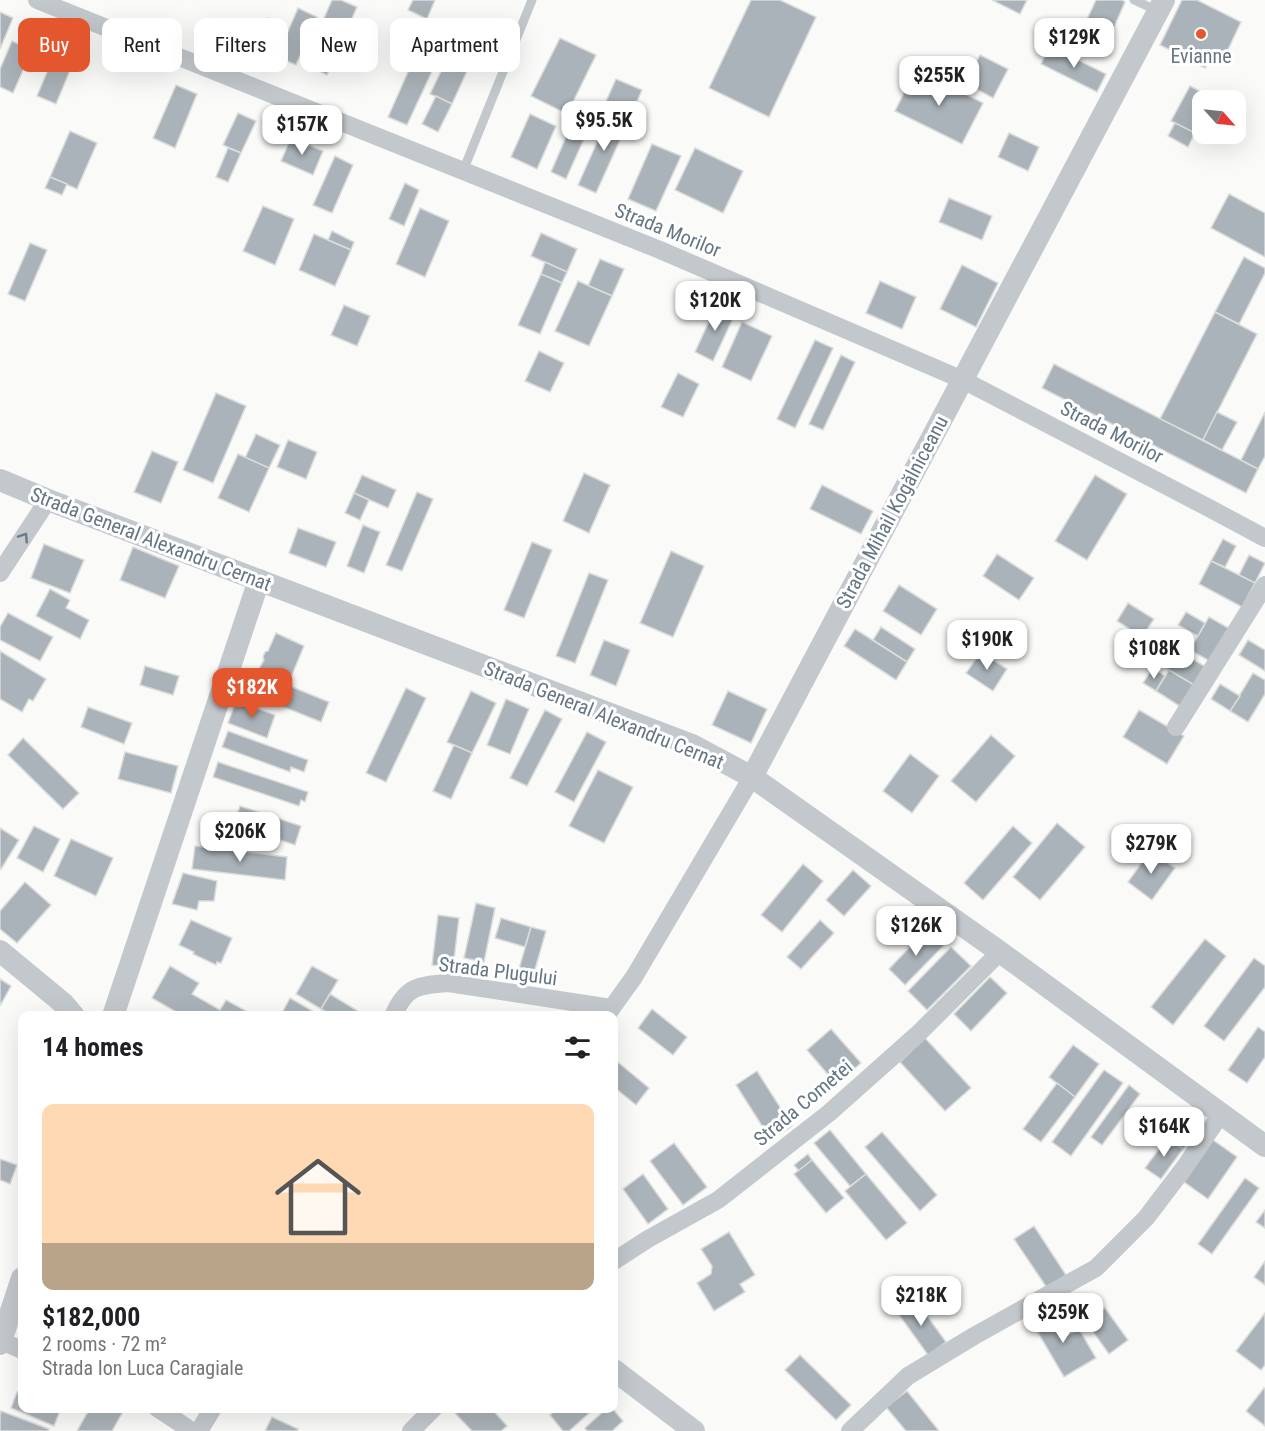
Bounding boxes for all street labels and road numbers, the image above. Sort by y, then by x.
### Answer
street label: Strada Morilor [611,198,725,262]
street label: Strada Morilor [1057,396,1167,468]
street label: Strada Mihail Kogălniceanu [831,411,953,613]
street label: Strada General Alexandru Cernat [27,482,275,596]
street label: Strada General Alexandru Cernat [481,656,727,774]
street label: Strada Plugului [437,952,559,990]
street label: Strada Cometei [749,1055,857,1151]

